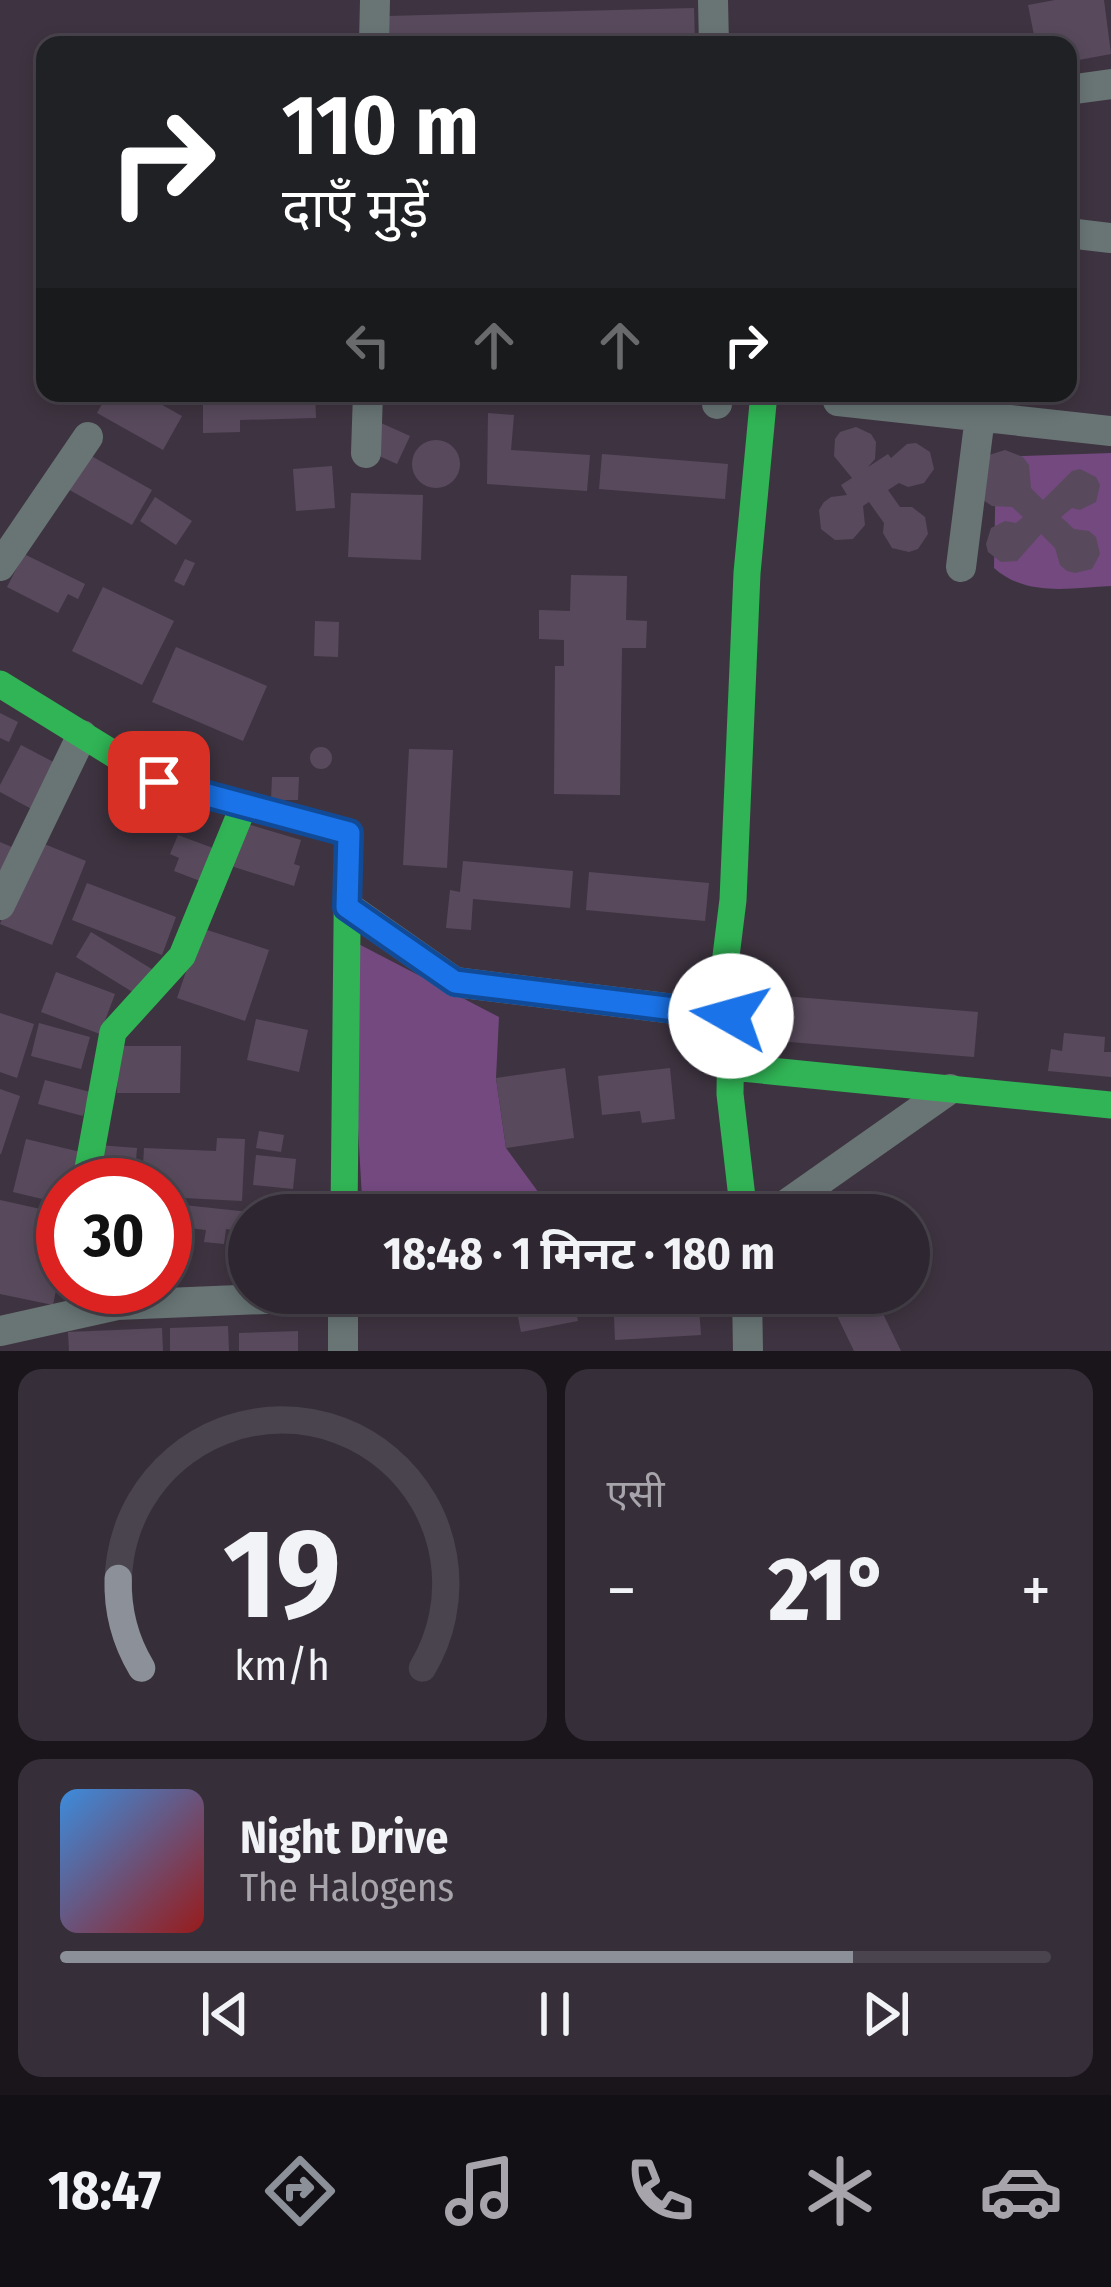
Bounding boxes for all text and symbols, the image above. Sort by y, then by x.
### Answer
text: 110 m [282,75,479,176]
icon: right [84,84,240,240]
text: दाएँ मुड़ें [282,177,428,241]
icon: left [335,312,401,378]
icon: ahead [461,312,527,378]
icon: ahead [587,312,653,378]
icon: right [713,312,779,378]
pin [108,731,210,833]
icon: arrive [126,749,192,815]
position arrow [668,953,794,1079]
speed limit sign: 30 [36,1158,192,1314]
text: 18:48 · 1 मिनट · 180 m [383,1227,775,1281]
text: एसी [607,1471,665,1517]
text: 19 [224,1500,341,1650]
text: 21° [768,1536,889,1644]
text: − [607,1551,636,1630]
text: + [1021,1551,1051,1630]
text: km/h [234,1640,330,1691]
text: Night Drive [240,1811,448,1865]
text: The Halogens [240,1865,454,1911]
icon: previous [192,1981,258,2047]
icon: pause [522,1981,588,2047]
icon: next [853,1981,919,2047]
icon: directions [258,2149,342,2233]
icon: music [438,2149,522,2233]
icon: phone [618,2149,702,2233]
icon: climate [798,2149,882,2233]
icon: car [979,2149,1063,2233]
text: 18:47 [48,2159,161,2223]

